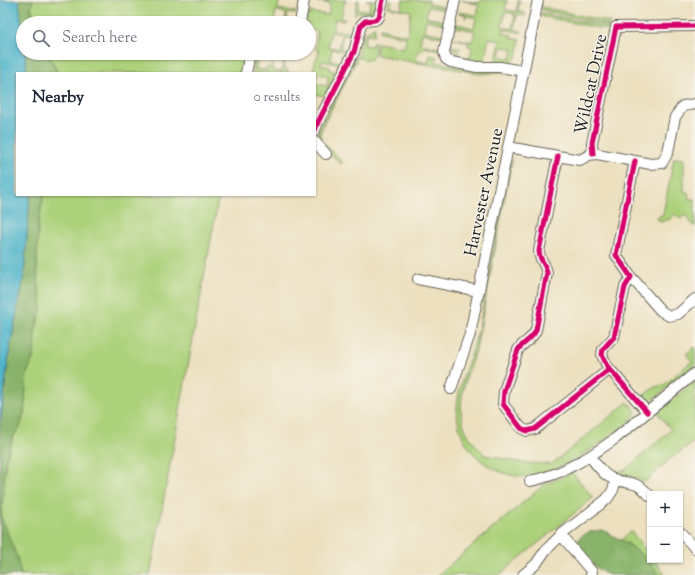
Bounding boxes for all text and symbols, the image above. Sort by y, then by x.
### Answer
search box [16,16,316,60]
icon: search [30,27,52,49]
text: Search here [62,28,137,49]
street label: Wildcat Drive [570,32,614,137]
text: Nearby [32,86,84,110]
text: 0 results [254,89,300,107]
street label: Harvester Avenue [460,126,510,259]
map controls [647,491,683,563]
button: + [647,491,683,527]
button: − [647,527,683,563]

